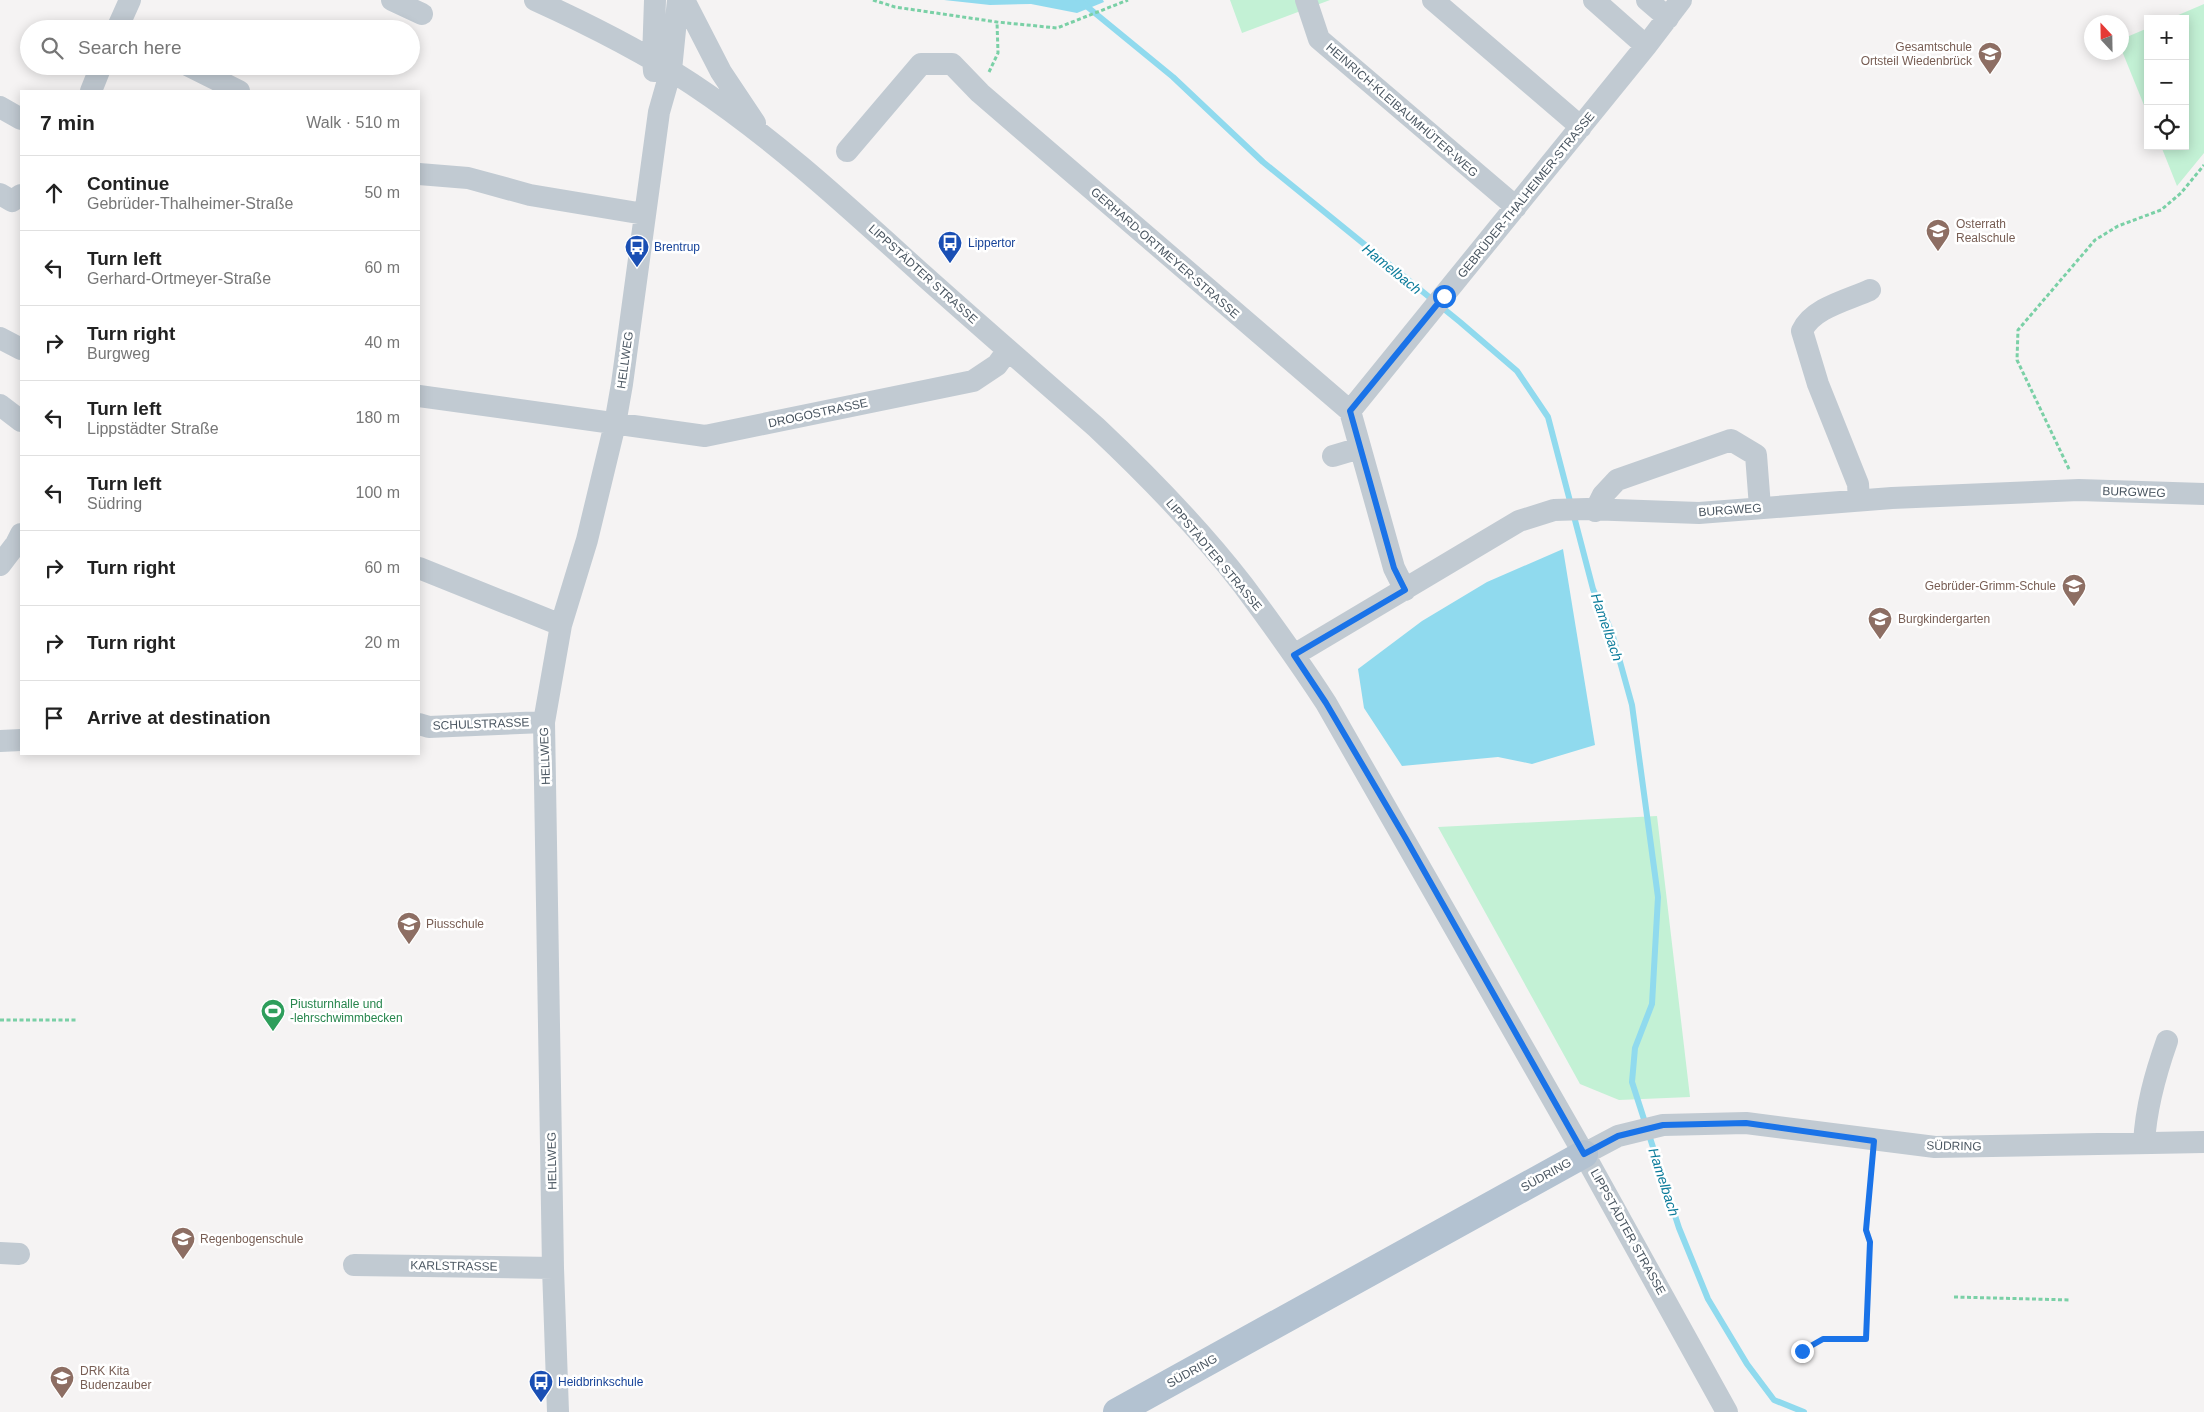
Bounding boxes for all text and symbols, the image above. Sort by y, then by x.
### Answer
north arrow [2084,15,2129,60]
map controls [2144,15,2189,150]
button: + [2144,15,2189,60]
search box [20,20,420,75]
icon: search [38,34,66,62]
text: Search here [78,37,182,58]
street label: HEINRICH-KLEIBAUMHÜTER-WEG [1323,40,1481,180]
place label: Gesamtschule Ortsteil Wiedenbrück [1861,40,1973,68]
school or university icon: Gesamtschule Ortsteil Wiedenbrück [1977,41,2003,75]
button: − [2144,60,2189,105]
button: locate [2144,105,2189,150]
street label: GEBRÜDER-THALHEIMER-STRASSE [1455,109,1597,281]
text: 7 min [40,111,95,134]
text: Walk · 510 m [306,114,400,131]
text: Continue [87,173,169,194]
icon: ahead [40,179,68,207]
text: 50 m [364,184,400,201]
street label: GERHARD-ORTMEYER-STRASSE [1088,185,1242,321]
text: Gebrüder-Thalheimer-Straße [87,195,293,212]
place label: Osterrath Realschule [1956,217,2016,245]
school or university icon: Osterrath Realschule [1925,218,1951,252]
street label: LIPPSTÄDTER STRASSE [866,221,980,327]
bus stop icon: Lippertor [937,230,963,264]
bus stop icon: Brentrup [624,234,650,268]
place label: Lippertor [968,236,1015,250]
place label: Brentrup [654,240,700,254]
water label: Hamelbach [1359,240,1425,298]
text: Turn left [87,248,162,269]
icon: left [40,254,68,282]
text: 60 m [364,259,400,276]
text: Gerhard-Ortmeyer-Straße [87,270,271,287]
route start [1433,285,1456,308]
text: Turn right [87,323,175,344]
icon: right [40,329,68,357]
street label: HELLWEG [614,330,636,390]
text: 40 m [364,334,400,351]
text: Burgweg [87,345,150,362]
street label: DROGOSTRASSE [767,396,869,430]
text: Turn left [87,398,162,419]
icon: left [40,404,68,432]
text: 180 m [356,409,400,426]
text: Lippstädter Straße [87,420,219,437]
text: Turn left [87,473,162,494]
icon: left [40,479,68,507]
text: 100 m [356,484,400,501]
street label: BURGWEG [2102,484,2166,500]
text: Südring [87,495,142,512]
street label: LIPPSTÄDTER STRASSE [1163,496,1265,614]
street label: BURGWEG [1698,501,1762,519]
icon: right [40,554,68,582]
text: Turn right [87,557,175,578]
text: 60 m [364,559,400,576]
school or university icon: Gebrüder-Grimm-Schule [2061,573,2087,607]
place label: Gebrüder-Grimm-Schule [1925,579,2056,593]
water label: Hamelbach [1588,591,1626,663]
school or university icon: Burgkindergarten [1867,606,1893,640]
place label: Burgkindergarten [1898,612,1990,626]
icon: right [40,629,68,657]
text: Turn right [87,632,175,653]
text: 20 m [364,634,400,651]
icon: arrive [40,704,68,732]
text: Arrive at destination [87,707,271,728]
street label: SCHULSTRASSE [432,715,530,733]
street label: HELLWEG [537,727,553,785]
school or university icon: Piusschule [396,911,422,945]
place label: Piusschule [426,917,484,931]
place label: Piusturnhalle und -lehrschwimmbecken [290,997,403,1025]
sports icon: Piusturnhalle und -lehrschwimmbecken [260,998,286,1032]
street label: HELLWEG [544,1132,560,1190]
street label: SÜDRING [1926,1139,1982,1153]
water label: Hamelbach [1645,1146,1683,1218]
street label: SÜDRING [1518,1155,1574,1195]
street label: LIPPSTÄDTER STRASSE [1588,1167,1668,1297]
school or university icon: Regenbogenschule [170,1226,196,1260]
place label: Regenbogenschule [200,1232,304,1246]
street label: KARLSTRASSE [410,1258,498,1274]
route end [1791,1340,1814,1363]
street label: SÜDRING [1164,1351,1220,1391]
place label: DRK Kita Budenzauber [80,1364,151,1392]
school or university icon: DRK Kita Budenzauber [49,1365,75,1399]
bus stop icon: Heidbrinkschule [528,1369,554,1403]
place label: Heidbrinkschule [558,1375,644,1389]

